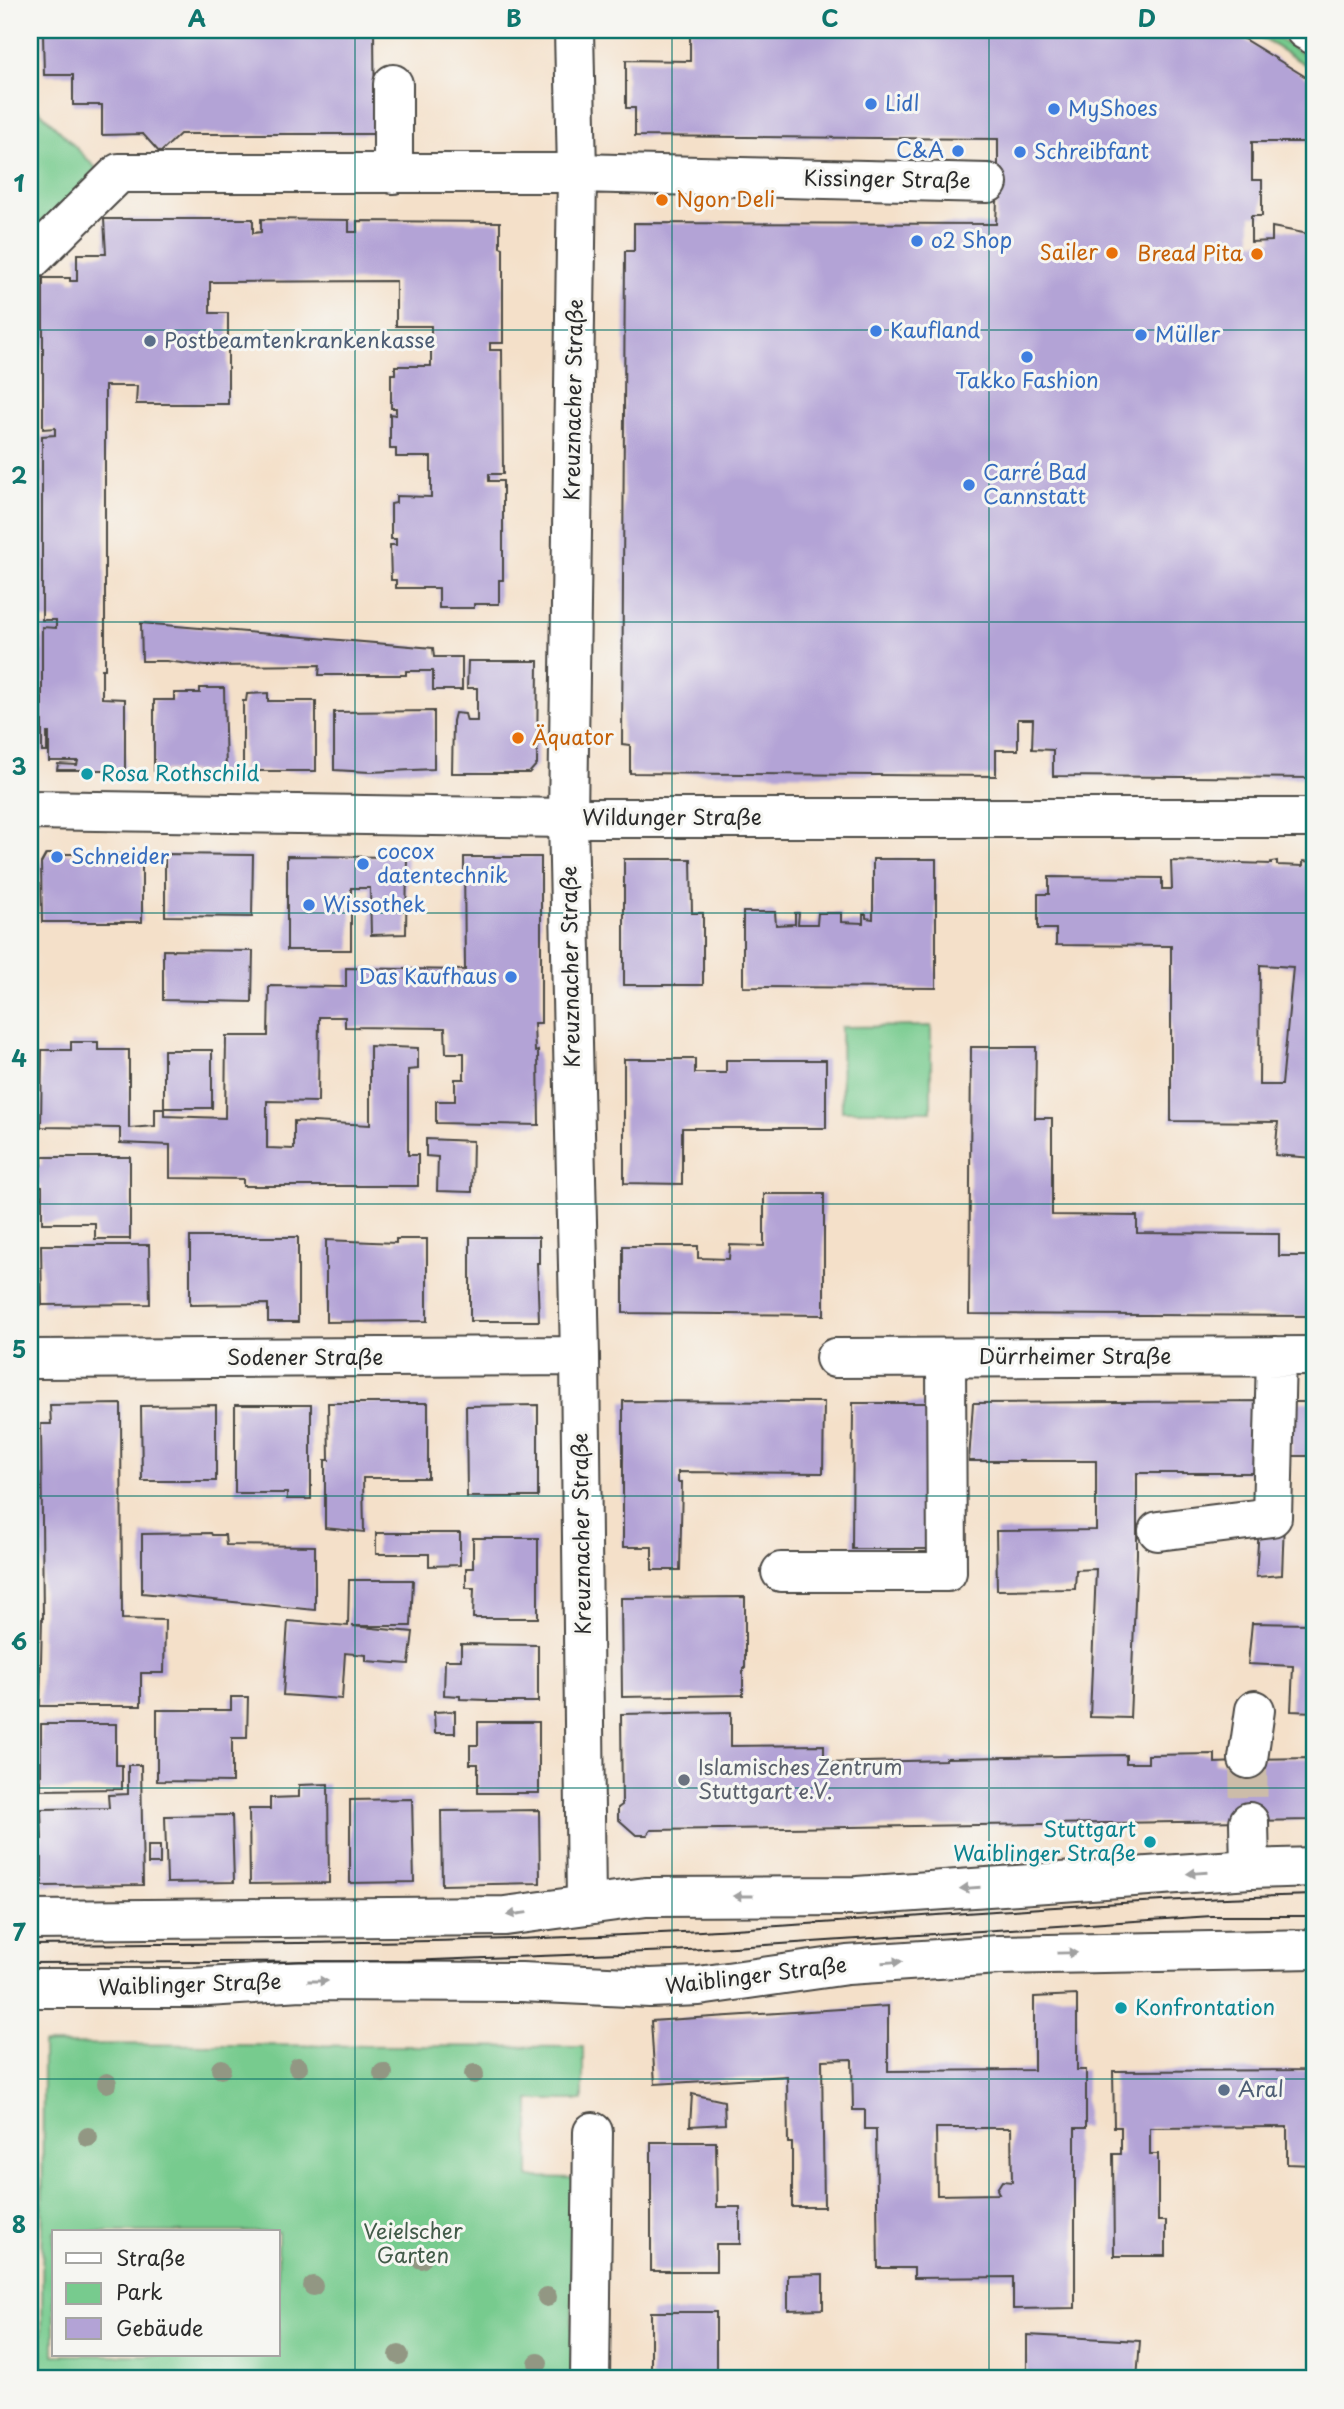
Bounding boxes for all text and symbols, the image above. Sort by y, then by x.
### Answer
text: A [188,0,206,35]
text: B [506,0,522,35]
text: C [821,0,839,35]
text: D [1138,0,1156,35]
place label: Lidl [885,86,920,118]
place label: MyShoes [1068,91,1158,123]
marker: Lidl [863,96,879,112]
marker: MyShoes [1046,101,1062,117]
place label: C&A [896,133,944,165]
place label: Schreibfant [1034,134,1149,166]
marker: C&A [950,143,966,159]
marker: Schreibfant [1012,144,1028,160]
street label: Kissinger Straße [803,161,971,195]
text: 1 [14,165,25,200]
place label: Ngon Deli [676,182,775,214]
marker: Ngon Deli [654,192,670,208]
place label: o2 Shop [931,223,1012,255]
marker: o2 Shop [909,233,925,249]
place label: Sailer [1039,235,1098,267]
place label: Bread Pita [1137,236,1244,268]
marker: Sailer [1104,245,1120,261]
marker: Bread Pita [1249,246,1265,262]
street label: Kreuznacher Straße [554,299,590,501]
place label: Kaufland [890,313,980,345]
place label: Müller [1155,317,1221,349]
place label: Postbeamtenkrankenkasse [164,323,435,355]
marker: Kaufland [868,323,884,339]
marker: Müller [1133,327,1149,343]
marker: Postbeamtenkrankenkasse [142,333,158,349]
marker: Takko Fashion [1019,349,1035,365]
place label: Takko Fashion [955,363,1099,395]
place label: Carré Bad Cannstatt [983,455,1087,511]
text: 2 [11,457,27,492]
marker: Carré Bad Cannstatt [961,477,977,493]
place label: Äquator [532,720,614,752]
marker: Äquator [510,730,526,746]
text: 3 [11,748,27,783]
place label: Rosa Rothschild [101,756,260,788]
marker: Rosa Rothschild [79,766,95,782]
street label: Wildunger Straße [582,800,762,832]
place label: cocox datentechnik [377,834,508,890]
place label: Schneider [71,839,170,871]
marker: Schneider [49,849,65,865]
marker: cocox datentechnik [355,856,371,872]
street label: Kreuznacher Straße [551,866,587,1068]
place label: Wissothek [323,887,426,919]
marker: Wissothek [301,897,317,913]
place label: Das Kaufhaus [358,959,497,991]
marker: Das Kaufhaus [503,969,519,985]
text: 4 [11,1040,27,1075]
text: 5 [12,1331,26,1366]
street label: Dürrheimer Straße [979,1339,1171,1371]
street label: Sodener Straße [227,1340,383,1372]
street label: Kreuznacher Straße [562,1433,598,1635]
text: 6 [11,1623,27,1658]
place label: Islamisches Zentrum Stuttgart e.V. [698,1750,903,1806]
marker: Islamisches Zentrum Stuttgart e.V. [676,1772,692,1788]
place label: Stuttgart Waiblinger Straße [953,1812,1136,1868]
marker: Stuttgart Waiblinger Straße [1142,1834,1158,1850]
one-way arrow [1186,1867,1208,1878]
one-way arrow [959,1883,981,1894]
one-way arrow [732,1890,754,1902]
one-way arrow [505,1909,527,1920]
text: 7 [12,1914,26,1949]
street label: Waiblinger Straße [663,1947,848,2001]
one-way arrow [1056,1948,1078,1959]
one-way arrow [881,1956,903,1967]
street label: Waiblinger Straße [98,1964,282,2002]
one-way arrow [308,1975,330,1987]
place label: Konfrontation [1135,1990,1275,2022]
marker: Konfrontation [1113,2000,1129,2016]
place label: Aral [1238,2072,1284,2104]
marker: Aral [1216,2082,1232,2098]
text: 8 [12,2206,26,2241]
park label: Veielscher Garten [363,2214,463,2270]
legend [52,2230,280,2356]
text: Straße [116,2241,185,2273]
text: Park [116,2275,163,2307]
text: Gebäude [116,2311,203,2343]

